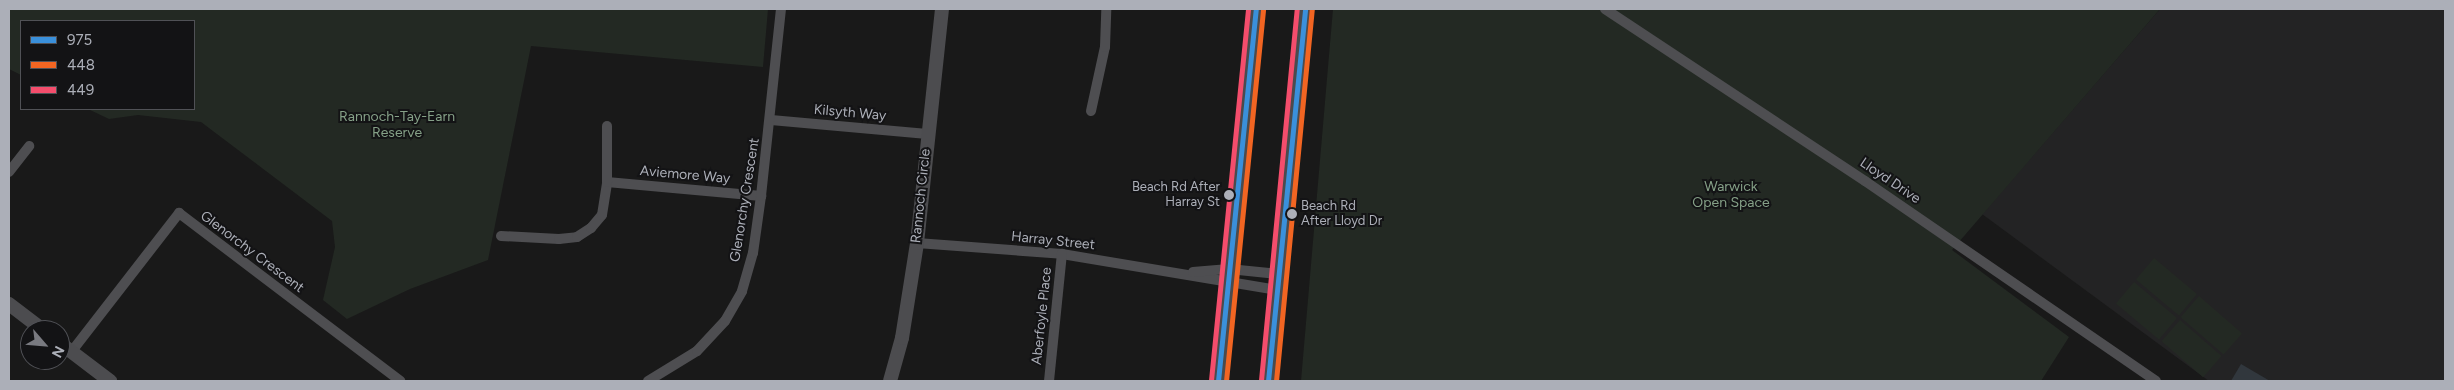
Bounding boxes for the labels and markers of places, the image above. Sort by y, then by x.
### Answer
place label: Beach Rd After Harray St [1132,180,1220,211]
marker: Beach Rd After Harray St [1224,190,1234,200]
place label: Beach Rd After Lloyd Dr [1301,199,1382,230]
marker: Beach Rd After Lloyd Dr [1287,209,1297,219]

